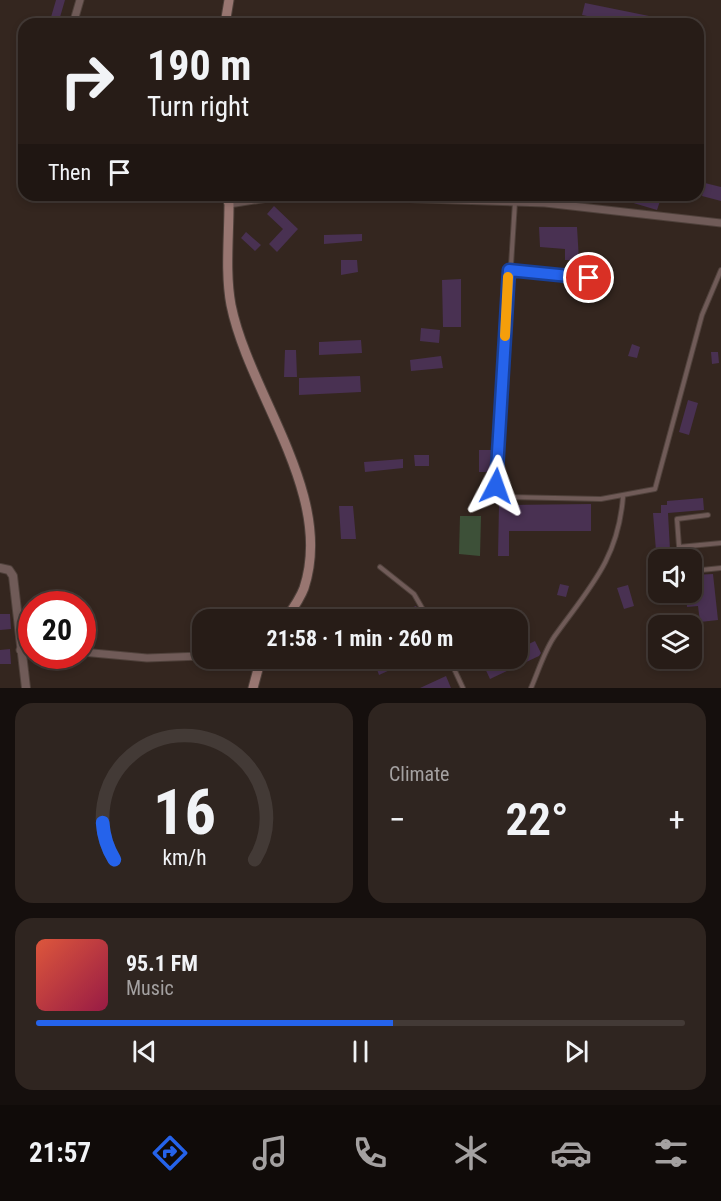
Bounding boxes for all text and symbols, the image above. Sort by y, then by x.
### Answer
text: 190 m [147,41,252,90]
icon: right [48,42,126,120]
text: Turn right [147,91,249,123]
icon: arrive [103,156,136,189]
text: Then [48,160,91,185]
pin [563,252,614,303]
icon: arrive [572,261,605,294]
position arrow [464,454,528,518]
map controls [648,549,702,669]
button: sound [648,549,702,603]
speed limit sign: 20 [18,591,96,669]
button: layers [648,615,702,669]
text: 21:58 · 1 min · 260 m [267,626,453,651]
text: Climate [389,762,449,786]
text: 16 [152,776,216,849]
text: 22° [506,793,569,846]
text: − [389,800,406,839]
text: + [669,800,685,839]
text: km/h [162,845,206,870]
text: 95.1 FM [126,951,198,976]
text: Music [126,976,174,1000]
icon: previous [128,1035,161,1068]
icon: pause [344,1035,377,1068]
icon: next [560,1035,593,1068]
icon: directions [149,1132,191,1174]
icon: music [249,1132,291,1174]
icon: phone [349,1132,391,1174]
icon: climate [450,1132,492,1174]
icon: car [550,1132,592,1174]
icon: filters [650,1132,692,1174]
text: 21:57 [29,1137,91,1169]

